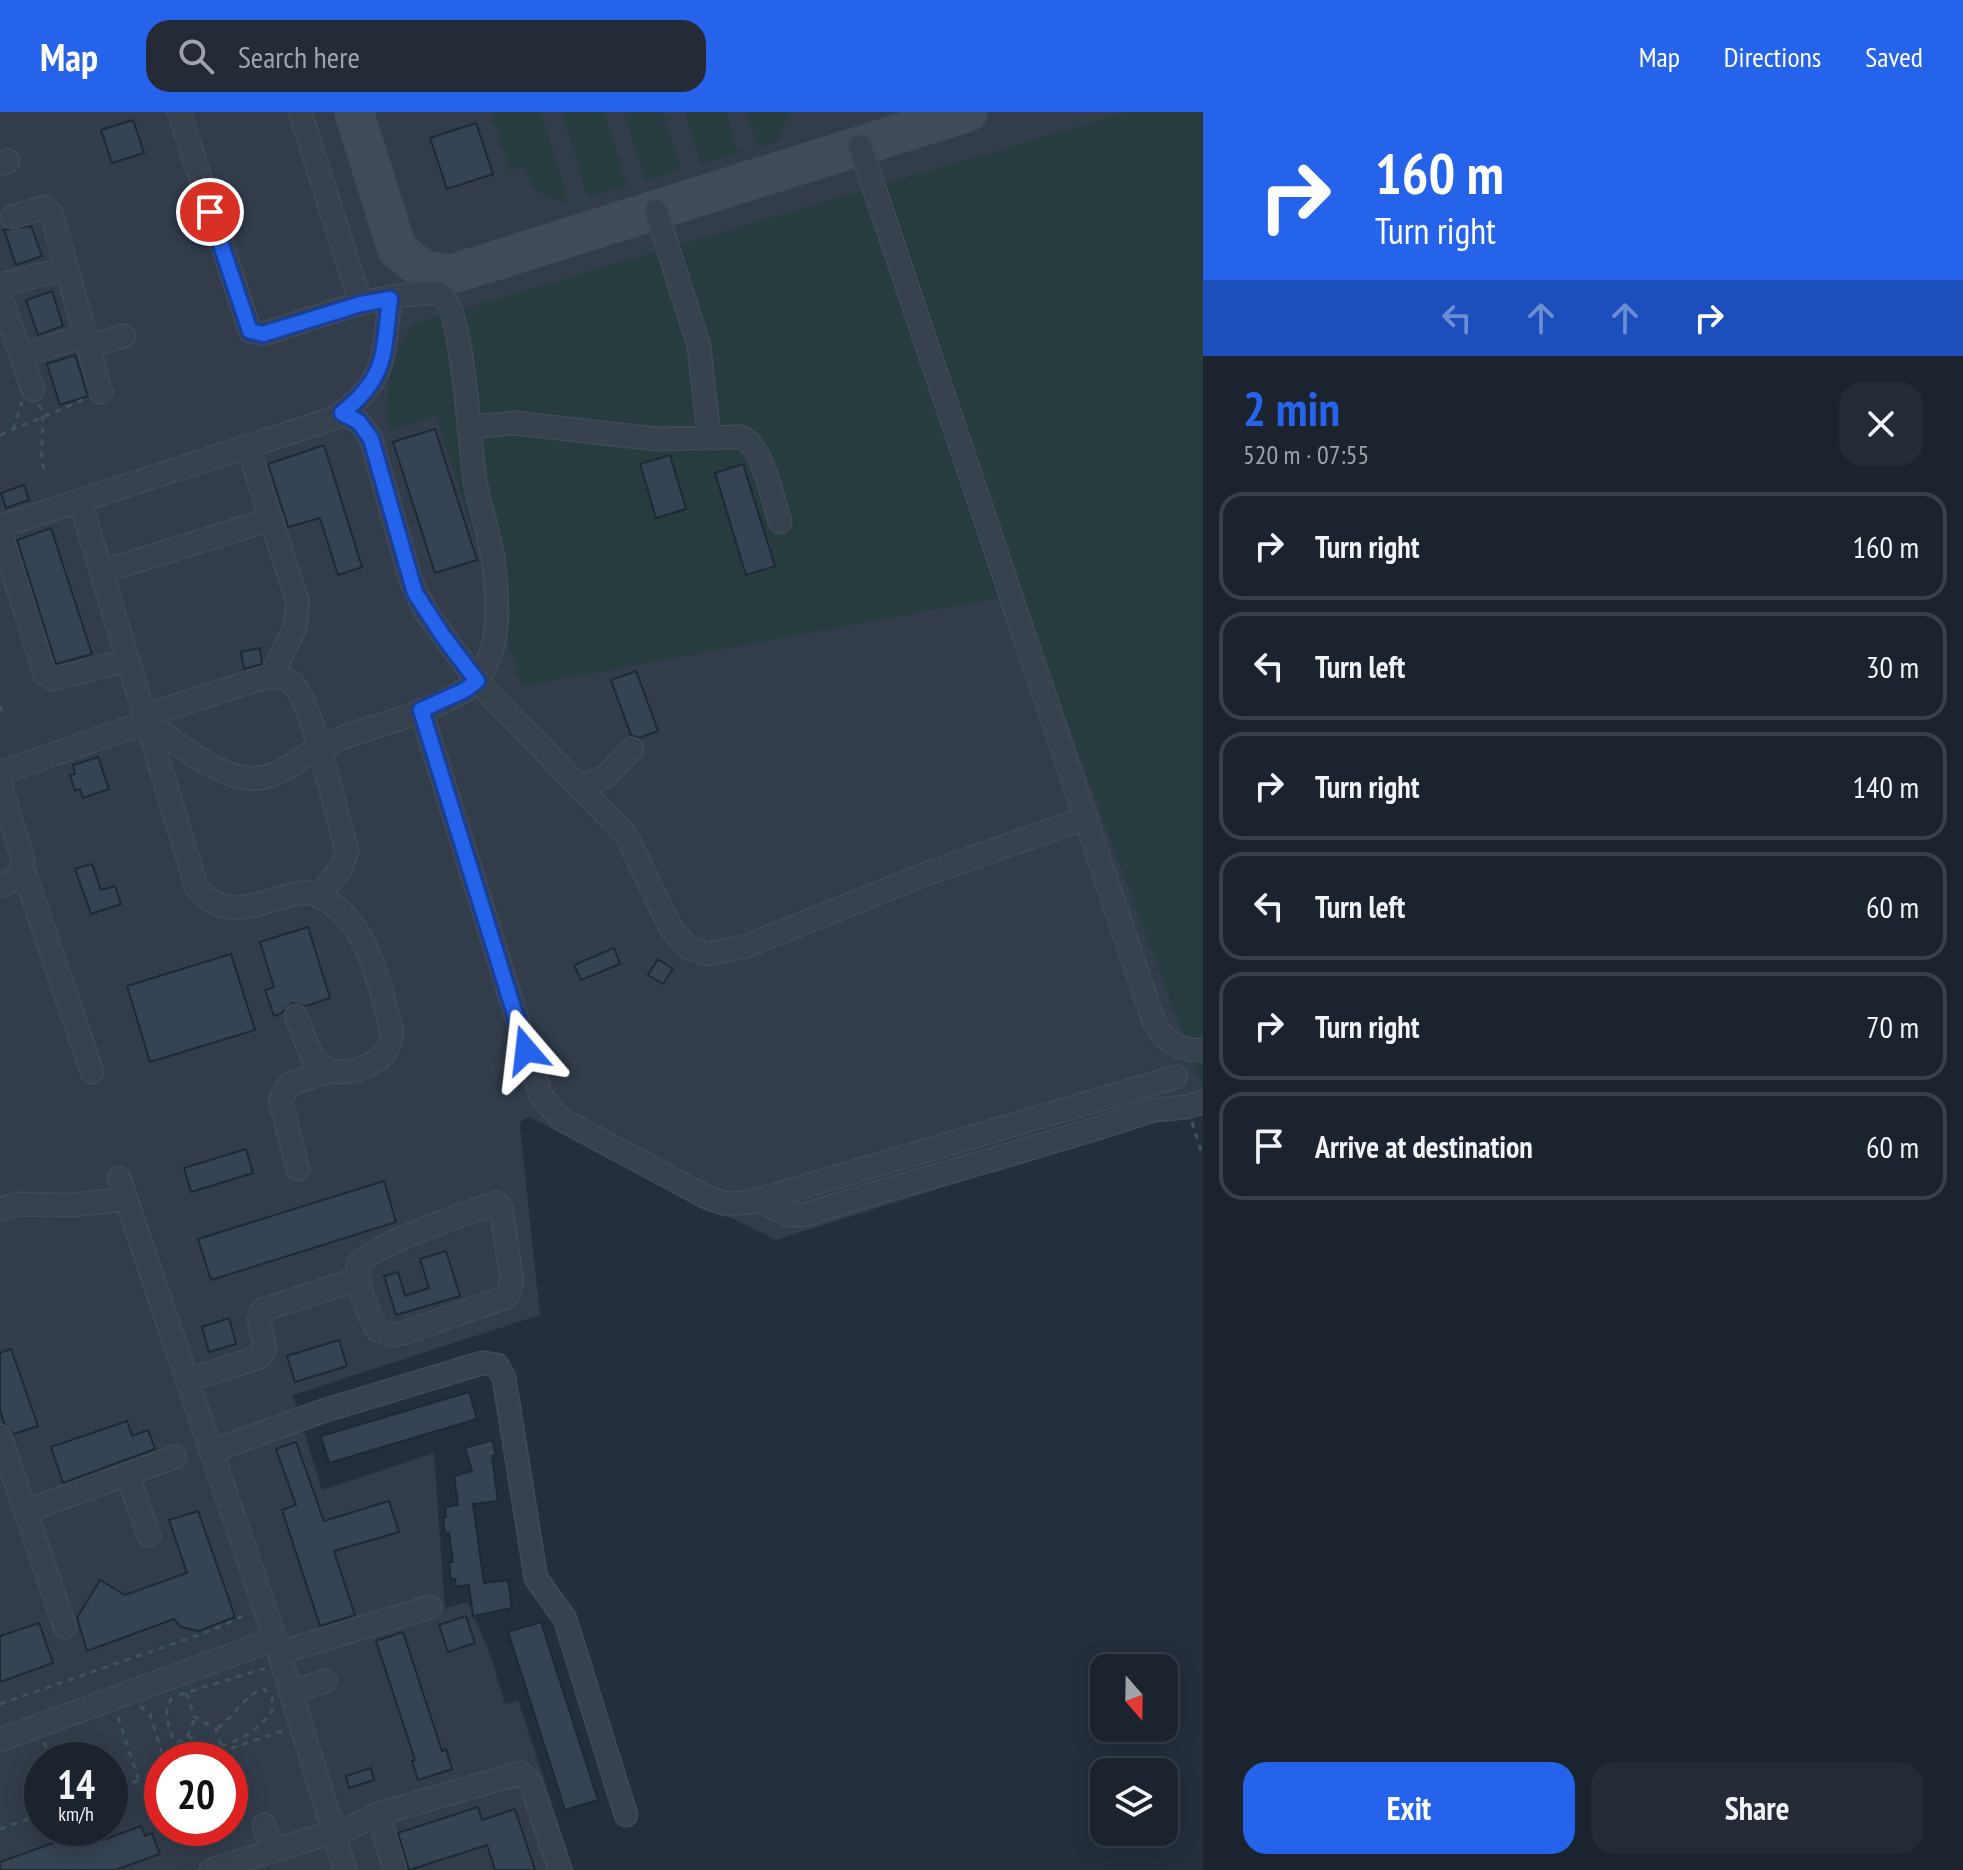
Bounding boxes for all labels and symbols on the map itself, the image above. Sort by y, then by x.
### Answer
pin [176,178,244,246]
position arrow [484,1008,568,1092]
north arrow [1090,1654,1178,1742]
speed limit sign: 20 [144,1742,248,1846]

